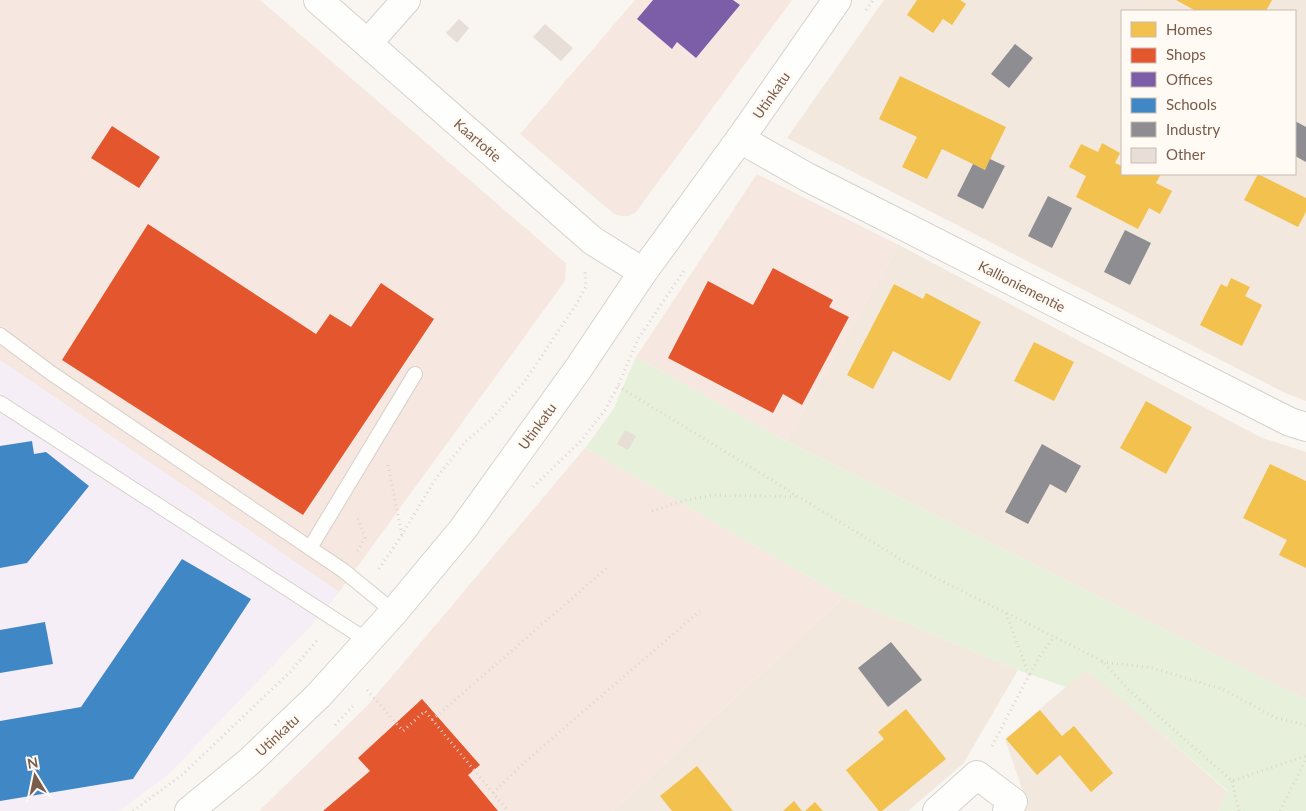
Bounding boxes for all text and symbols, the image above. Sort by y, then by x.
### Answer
legend [1121,10,1296,175]
text: Homes [1166,20,1212,38]
text: Shops [1166,45,1206,63]
street label: Utinkatu [749,68,793,122]
text: Offices [1166,70,1213,88]
text: Schools [1166,95,1217,113]
street label: Kaartotie [451,115,505,165]
text: Industry [1166,120,1221,138]
text: Other [1166,145,1206,163]
street label: Kallioniementie [976,257,1068,315]
street label: Utinkatu [514,399,560,453]
street label: Utinkatu [252,711,302,759]
north arrow [10,751,60,801]
text: N [26,753,39,772]

